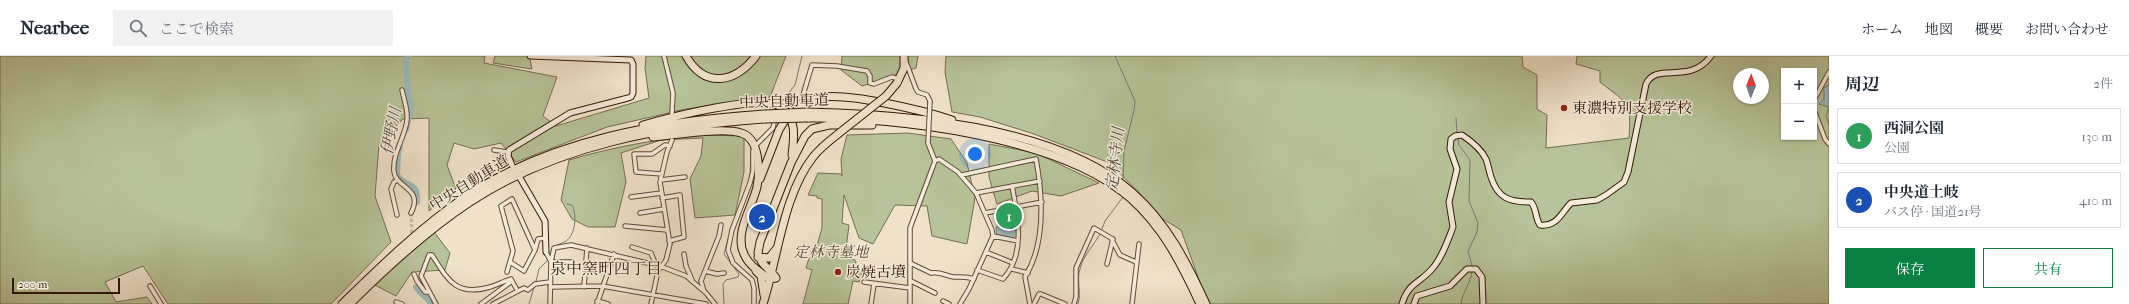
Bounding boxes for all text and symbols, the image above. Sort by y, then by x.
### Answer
search box [113,10,393,46]
text: Nearbee [20,17,89,39]
icon: search [127,17,149,39]
text: ここで検索 [159,20,234,38]
text: ホーム [1861,21,1903,38]
text: 地図 [1925,21,1953,38]
text: 概要 [1975,21,2003,38]
text: お問い合わせ [2025,21,2109,38]
north arrow [1733,68,1769,104]
map controls [1781,68,1817,140]
button: + [1781,68,1817,104]
text: 周辺 [1845,74,1879,94]
text: 2件 [2093,76,2113,91]
street label: 中央自動車道 [739,90,829,112]
place label: 東濃特別支援学校 [1572,99,1692,117]
marker: 東濃特別支援学校 [1559,103,1569,113]
water label: 伊野川 [377,104,405,156]
button: − [1781,104,1817,140]
text: 西洞公園 [1884,119,1944,137]
water label: 定林寺川 [1102,124,1128,192]
text: 1 [1857,129,1861,144]
text: 130 m [2081,129,2112,144]
text: 公園 [1884,140,1910,155]
your location [965,144,985,164]
street label: 中央自動車道 [426,152,512,214]
text: 中央道土岐 [1884,183,1959,201]
text: 2 [1856,193,1862,208]
text: 410 m [2079,193,2112,208]
pin: 1 [996,201,1022,231]
pin: 2 [749,202,775,232]
text: バス停 · 国道21号 [1884,204,1982,219]
park label: 定林寺墓地 [793,243,870,261]
button: 保存 [1845,248,1975,288]
button: 共有 [1983,248,2113,288]
district label: 泉中窯町四丁目 [550,259,662,278]
place label: 炭焼古墳 [846,263,906,281]
marker: 炭焼古墳 [833,267,843,277]
scale bar [12,276,120,295]
text: 200 m [18,278,47,291]

